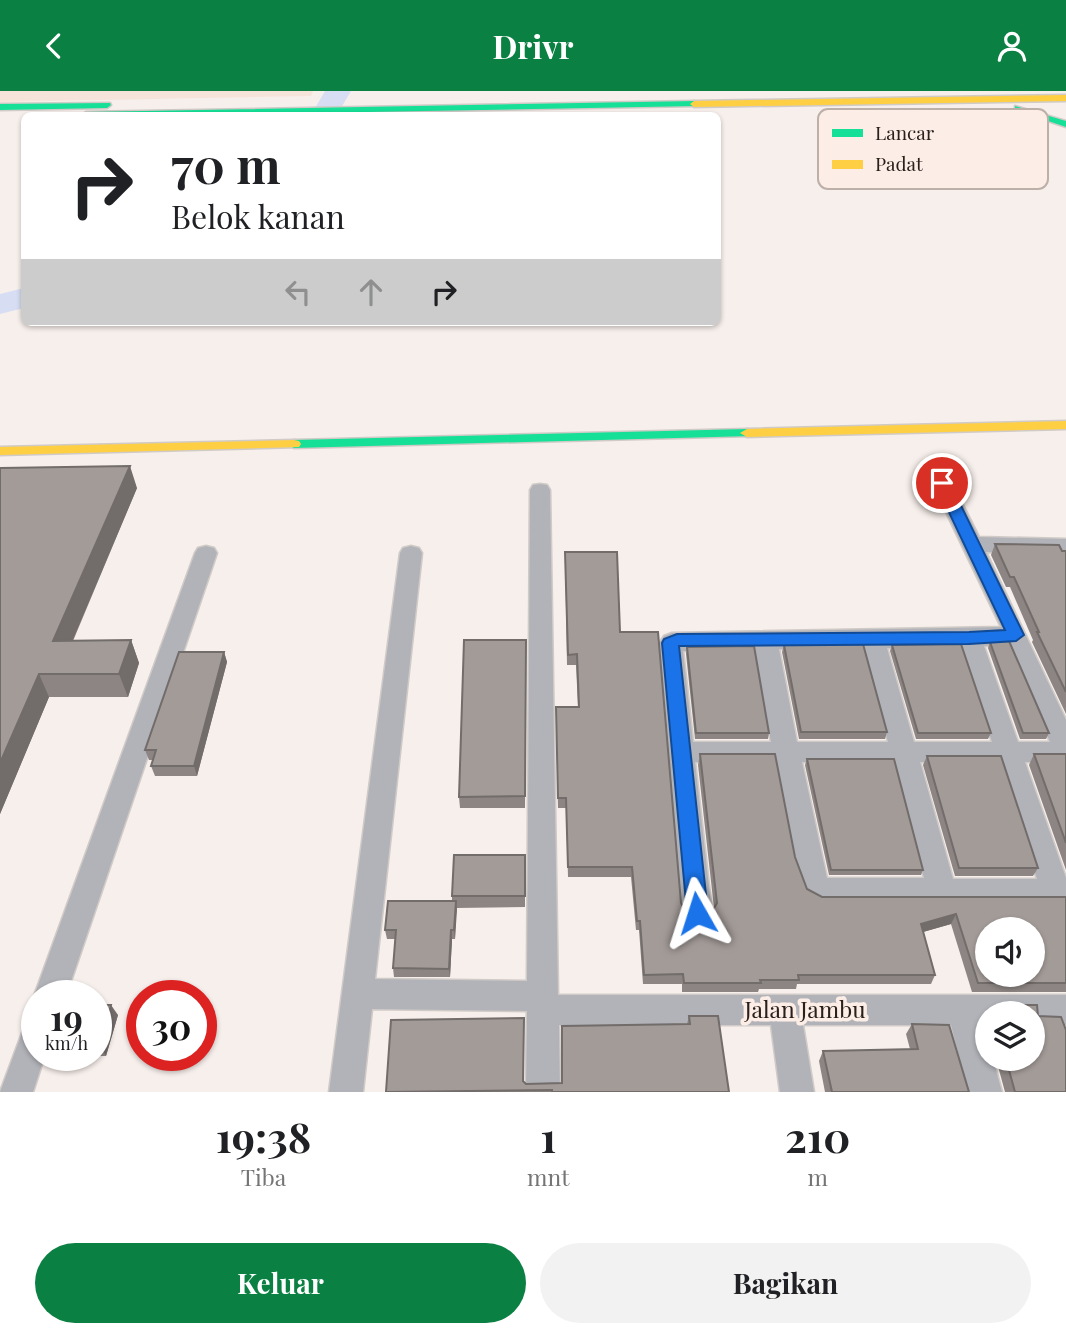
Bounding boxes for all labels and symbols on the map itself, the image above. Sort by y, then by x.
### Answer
legend [818,109,1048,189]
text: Lancar [875,119,935,145]
text: Padat [875,150,923,176]
pin [912,453,972,513]
position arrow [660,876,734,950]
speed limit sign: 30 [126,980,217,1071]
street label: Jalan Jambu [743,993,866,1024]

